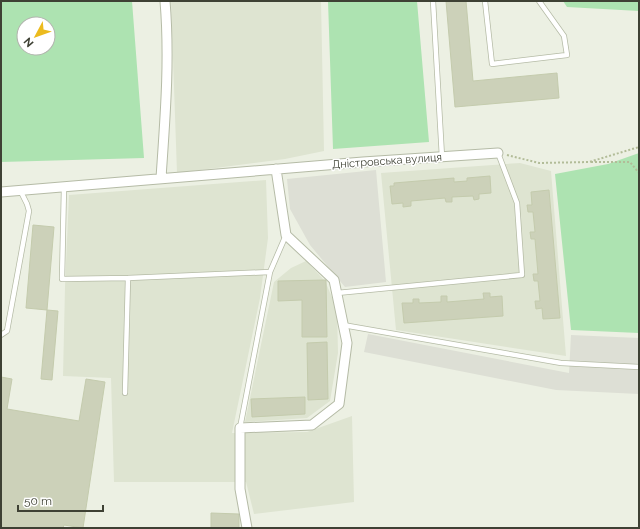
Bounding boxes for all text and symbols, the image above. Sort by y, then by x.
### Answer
north arrow [16,16,56,56]
text: N [21,35,36,50]
street label: Дністровська вулиця [332,151,442,171]
scale bar [18,487,103,513]
text: 50 m [24,494,52,508]

